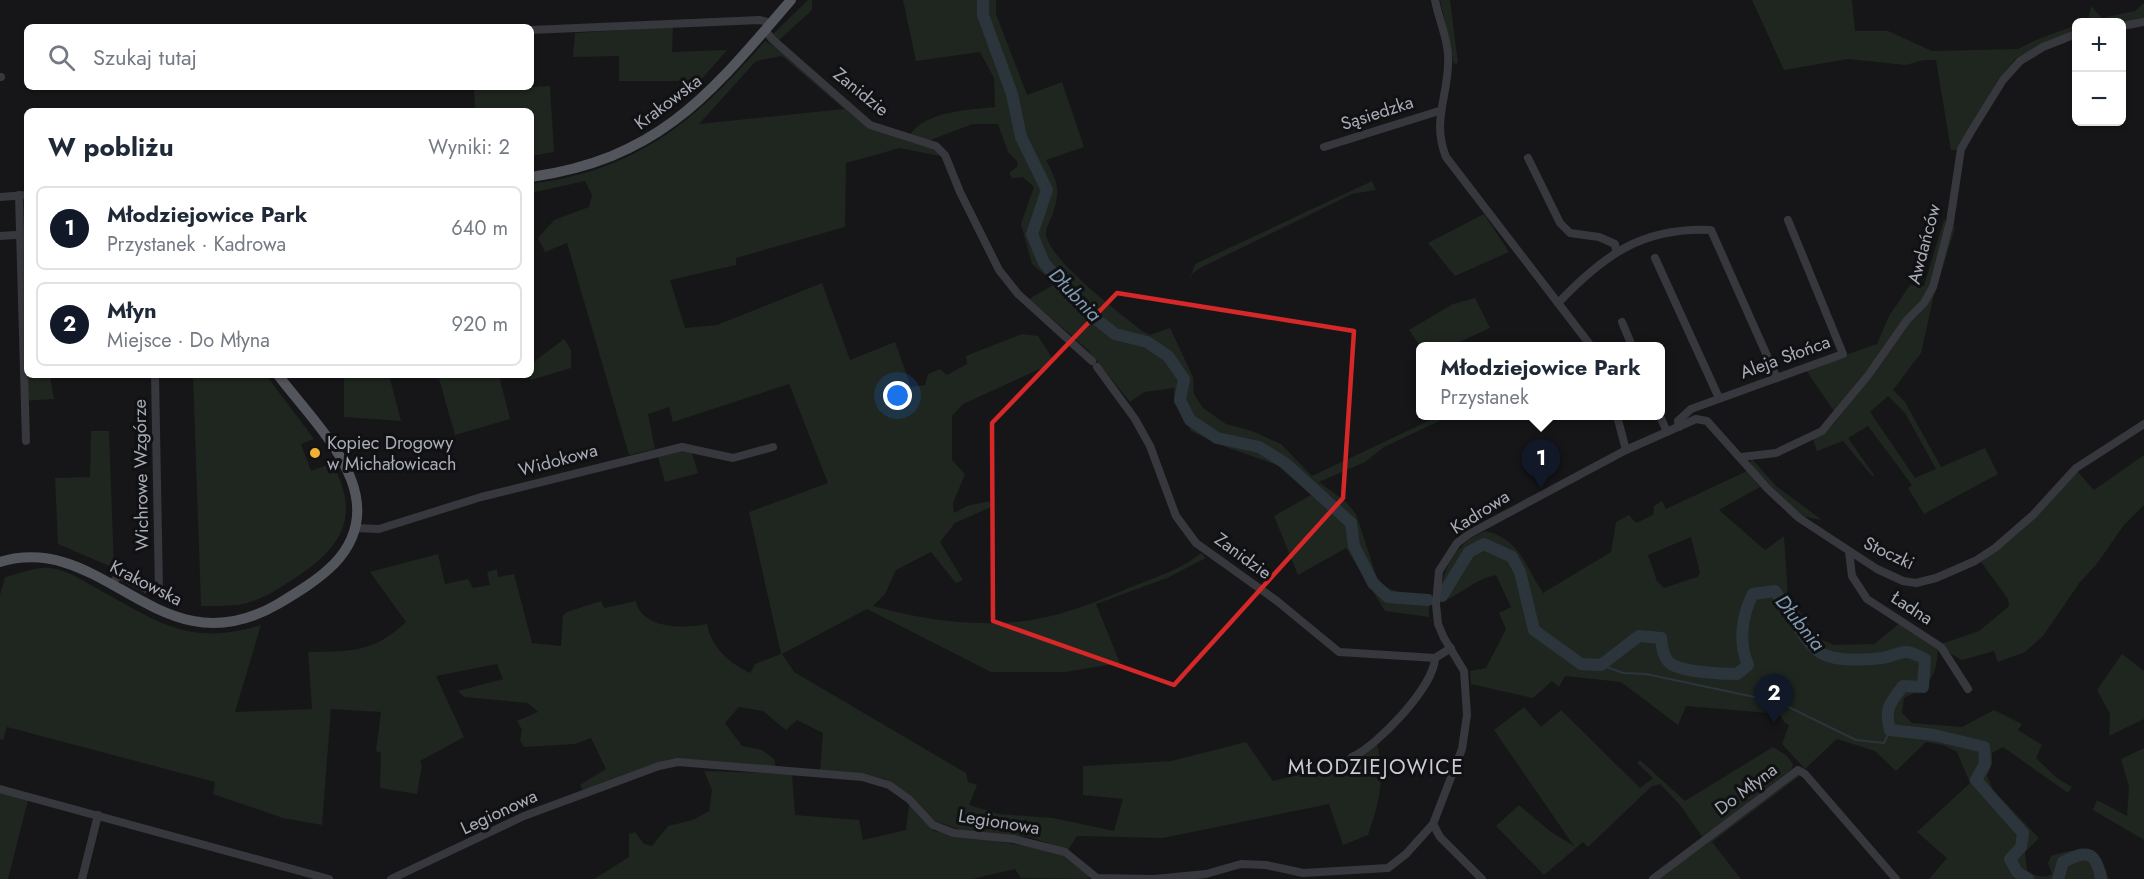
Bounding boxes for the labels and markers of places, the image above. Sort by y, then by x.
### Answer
place label: Kopiec Drogowy w Michałowicach [327,430,457,477]
pin: 1 [1522,440,1560,489]
marker: Kopiec Drogowy w Michałowicach [308,446,322,460]
pin: 2 [1754,674,1794,724]

